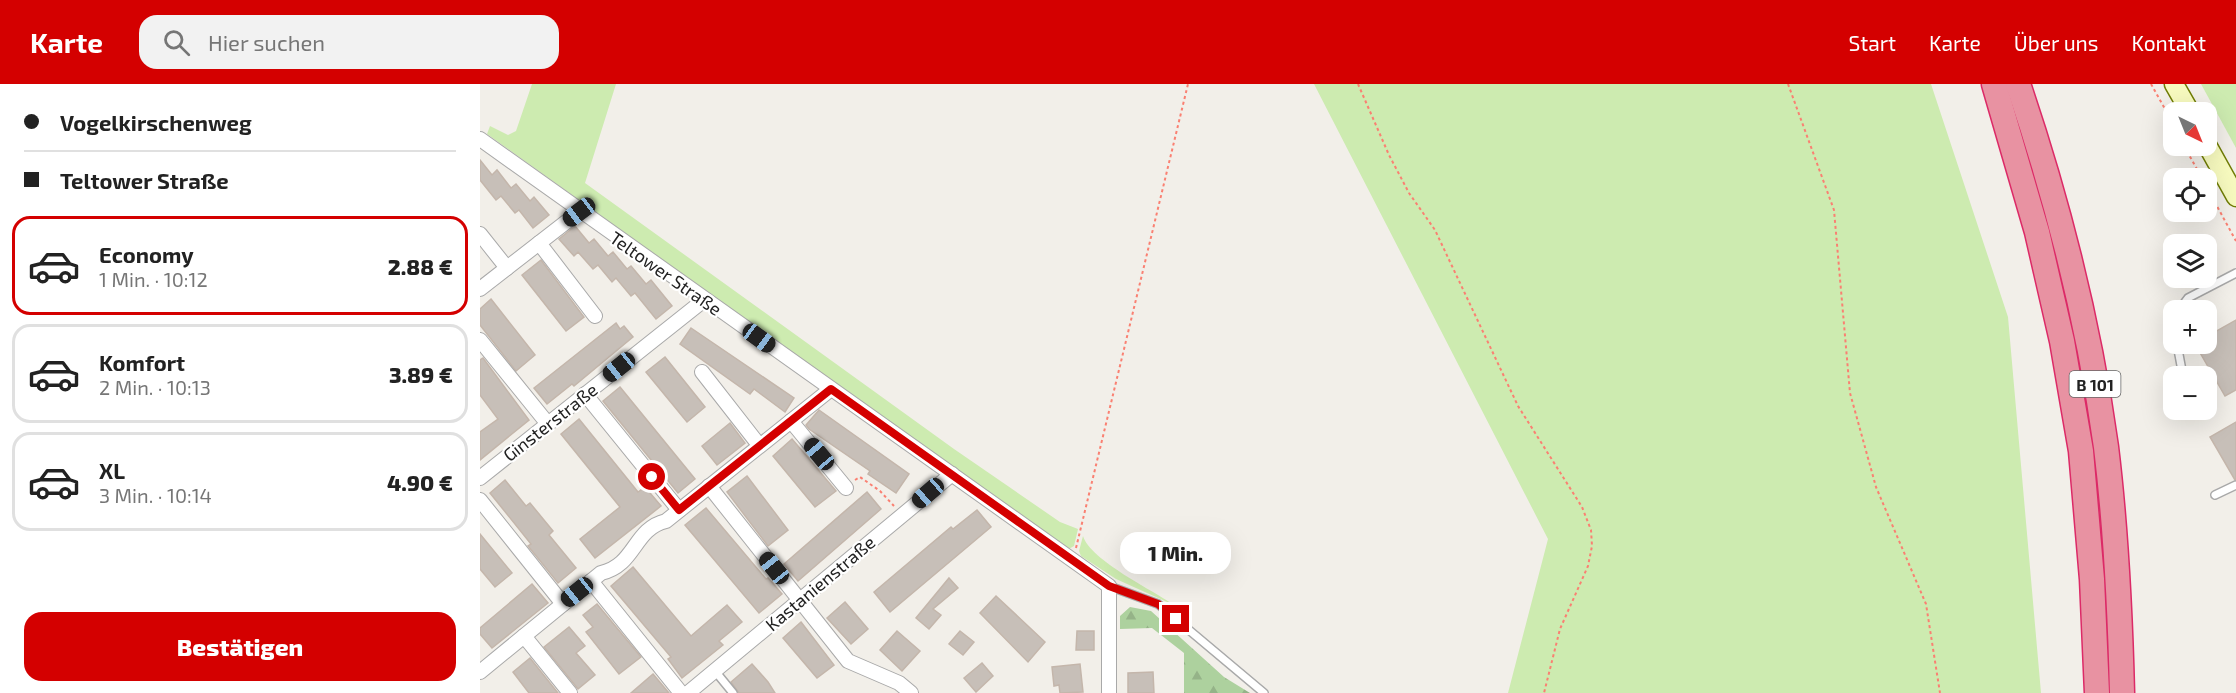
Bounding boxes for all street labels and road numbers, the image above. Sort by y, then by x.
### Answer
street label: Teltower Straße [606,226,726,320]
road number: B 101 [2070,371,2120,397]
street label: Ginsterstraße [498,378,602,466]
street label: Kastanienstraße [761,531,879,635]

